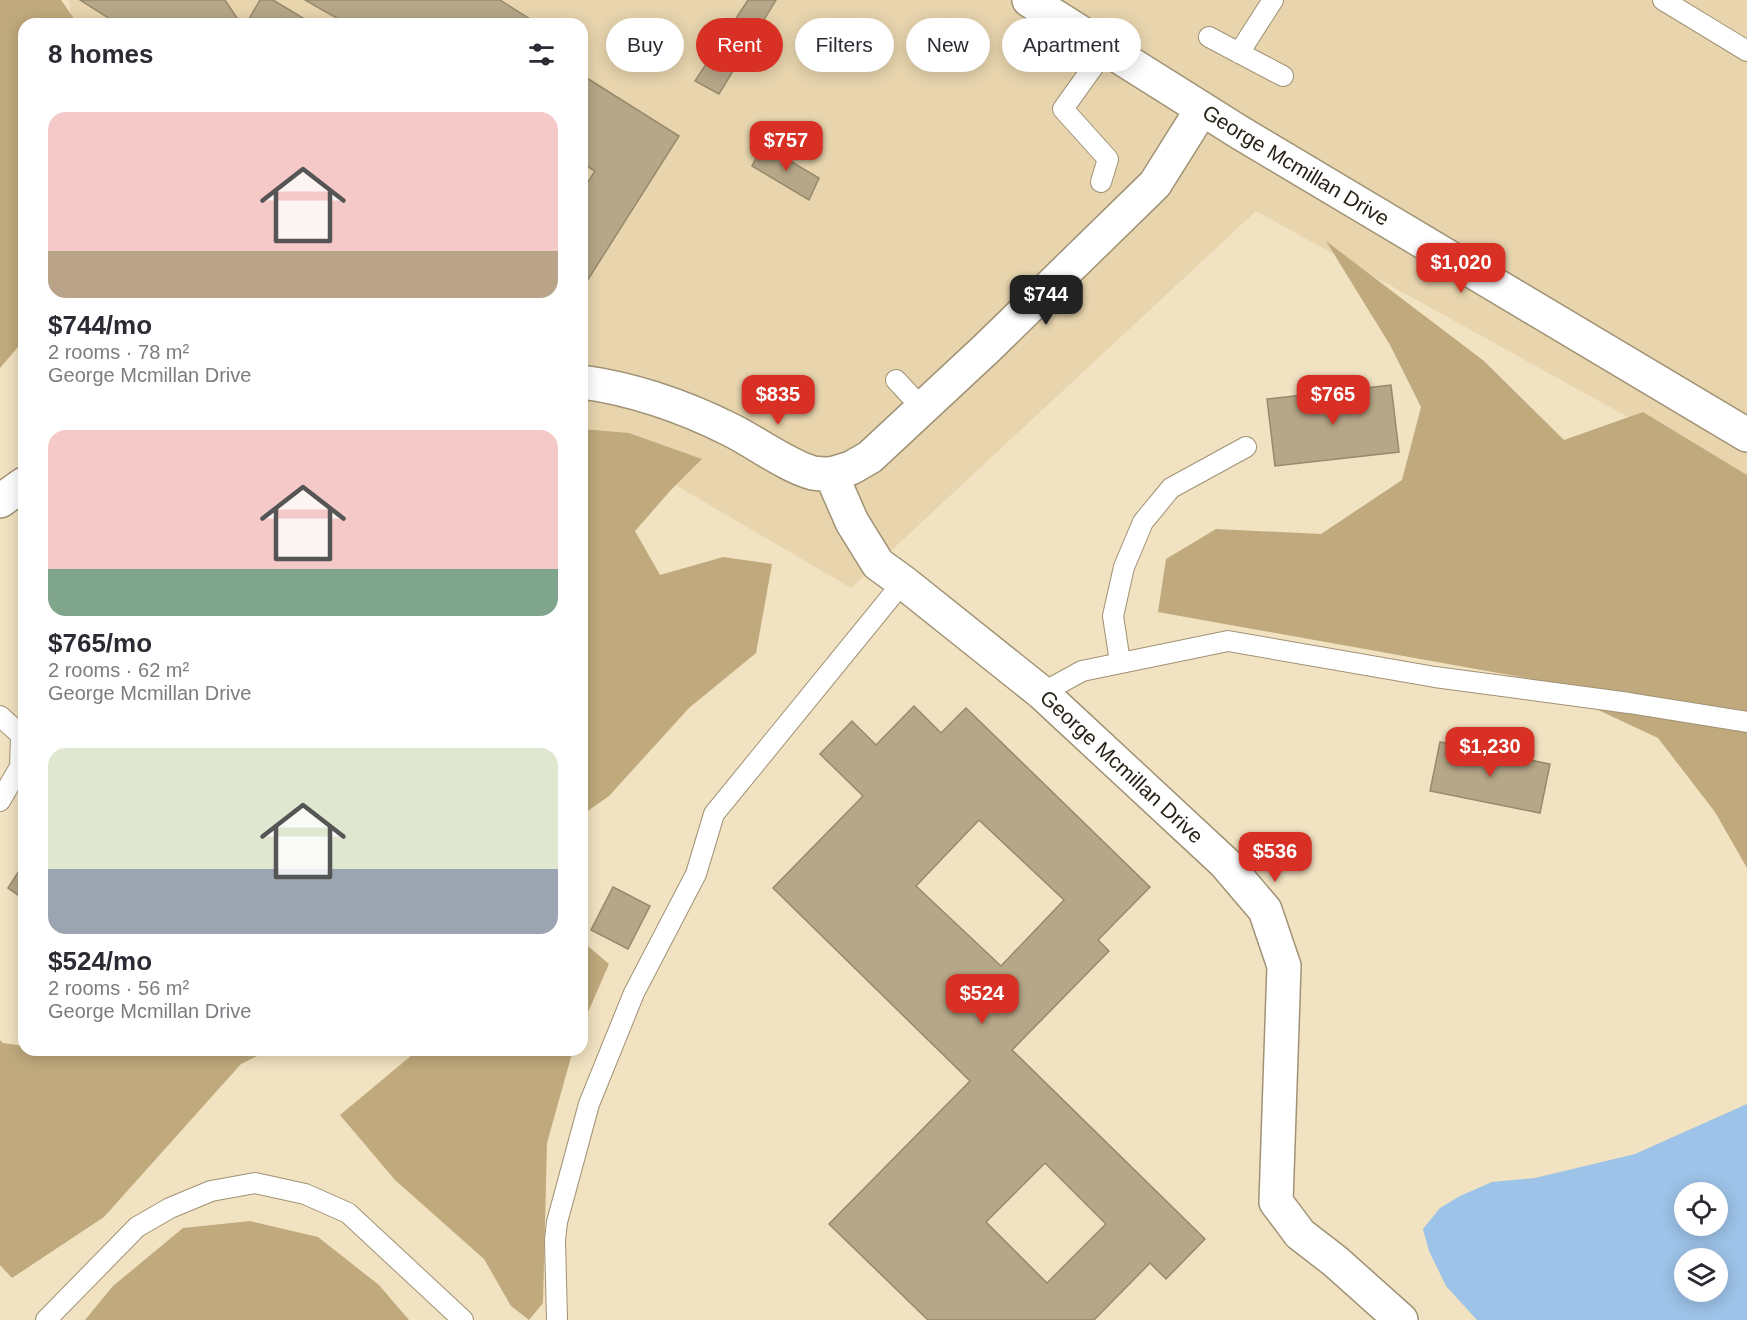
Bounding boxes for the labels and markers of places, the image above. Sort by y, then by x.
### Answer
pin: $757 [750,121,822,172]
pin: $1,020 [1412,243,1510,294]
pin: $744 [1010,275,1082,326]
pin: $835 [742,375,814,426]
pin: $765 [1297,375,1369,426]
pin: $1,230 [1441,727,1539,778]
pin: $536 [1239,832,1311,883]
pin: $524 [946,974,1018,1025]

